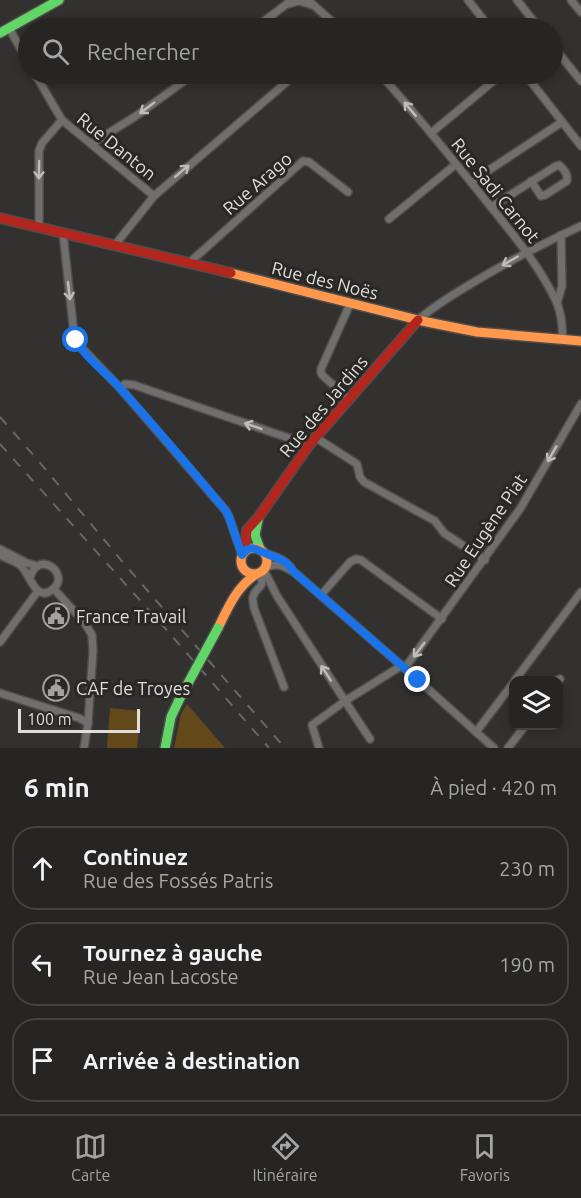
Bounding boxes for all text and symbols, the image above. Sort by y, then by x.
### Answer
search box [18,18,563,84]
icon: search [39,35,72,68]
text: Rechercher [87,39,199,64]
one-way arrow [404,101,417,117]
one-way arrow [139,102,155,115]
street label: Rue Danton [74,108,160,184]
street label: Rue Sadi Carnot [448,134,544,246]
street label: Rue Arago [219,148,295,218]
one-way arrow [33,159,45,179]
one-way arrow [174,164,189,178]
one-way arrow [502,256,519,268]
street label: Rue des Noës [270,257,381,303]
one-way arrow [63,281,74,301]
route start [62,326,88,352]
street label: Rue des Jardins [275,351,371,461]
one-way arrow [245,420,263,431]
one-way arrow [546,445,558,462]
street label: Rue Eugène Piat [440,470,530,590]
public building icon: France Travail [41,601,71,631]
place label: France Travail [76,606,187,626]
one-way arrow [412,641,425,657]
one-way arrow [320,665,332,682]
route end [404,666,430,692]
public building icon: CAF de Troyes [41,673,71,703]
map controls [509,676,563,730]
button: layers [509,676,563,730]
place label: CAF de Troyes [76,678,191,698]
scale bar [18,706,140,734]
text: 100 m [27,710,72,728]
text: 6 min [24,773,90,802]
text: À pied · 420 m [430,776,557,799]
text: Continuez [83,844,188,869]
icon: ahead [26,852,59,885]
text: 230 m [499,857,555,880]
text: Rue des Fossés Patris [83,869,273,892]
text: Tournez à gauche [83,940,263,965]
icon: left [26,948,59,981]
text: 190 m [499,953,555,976]
text: Rue Jean Lacoste [83,965,239,988]
icon: arrive [26,1044,59,1077]
text: Arrivée à destination [83,1048,300,1073]
tab: Carte [71,1130,110,1184]
tab: Itinéraire [252,1130,318,1184]
tab: Favoris [460,1130,510,1184]

